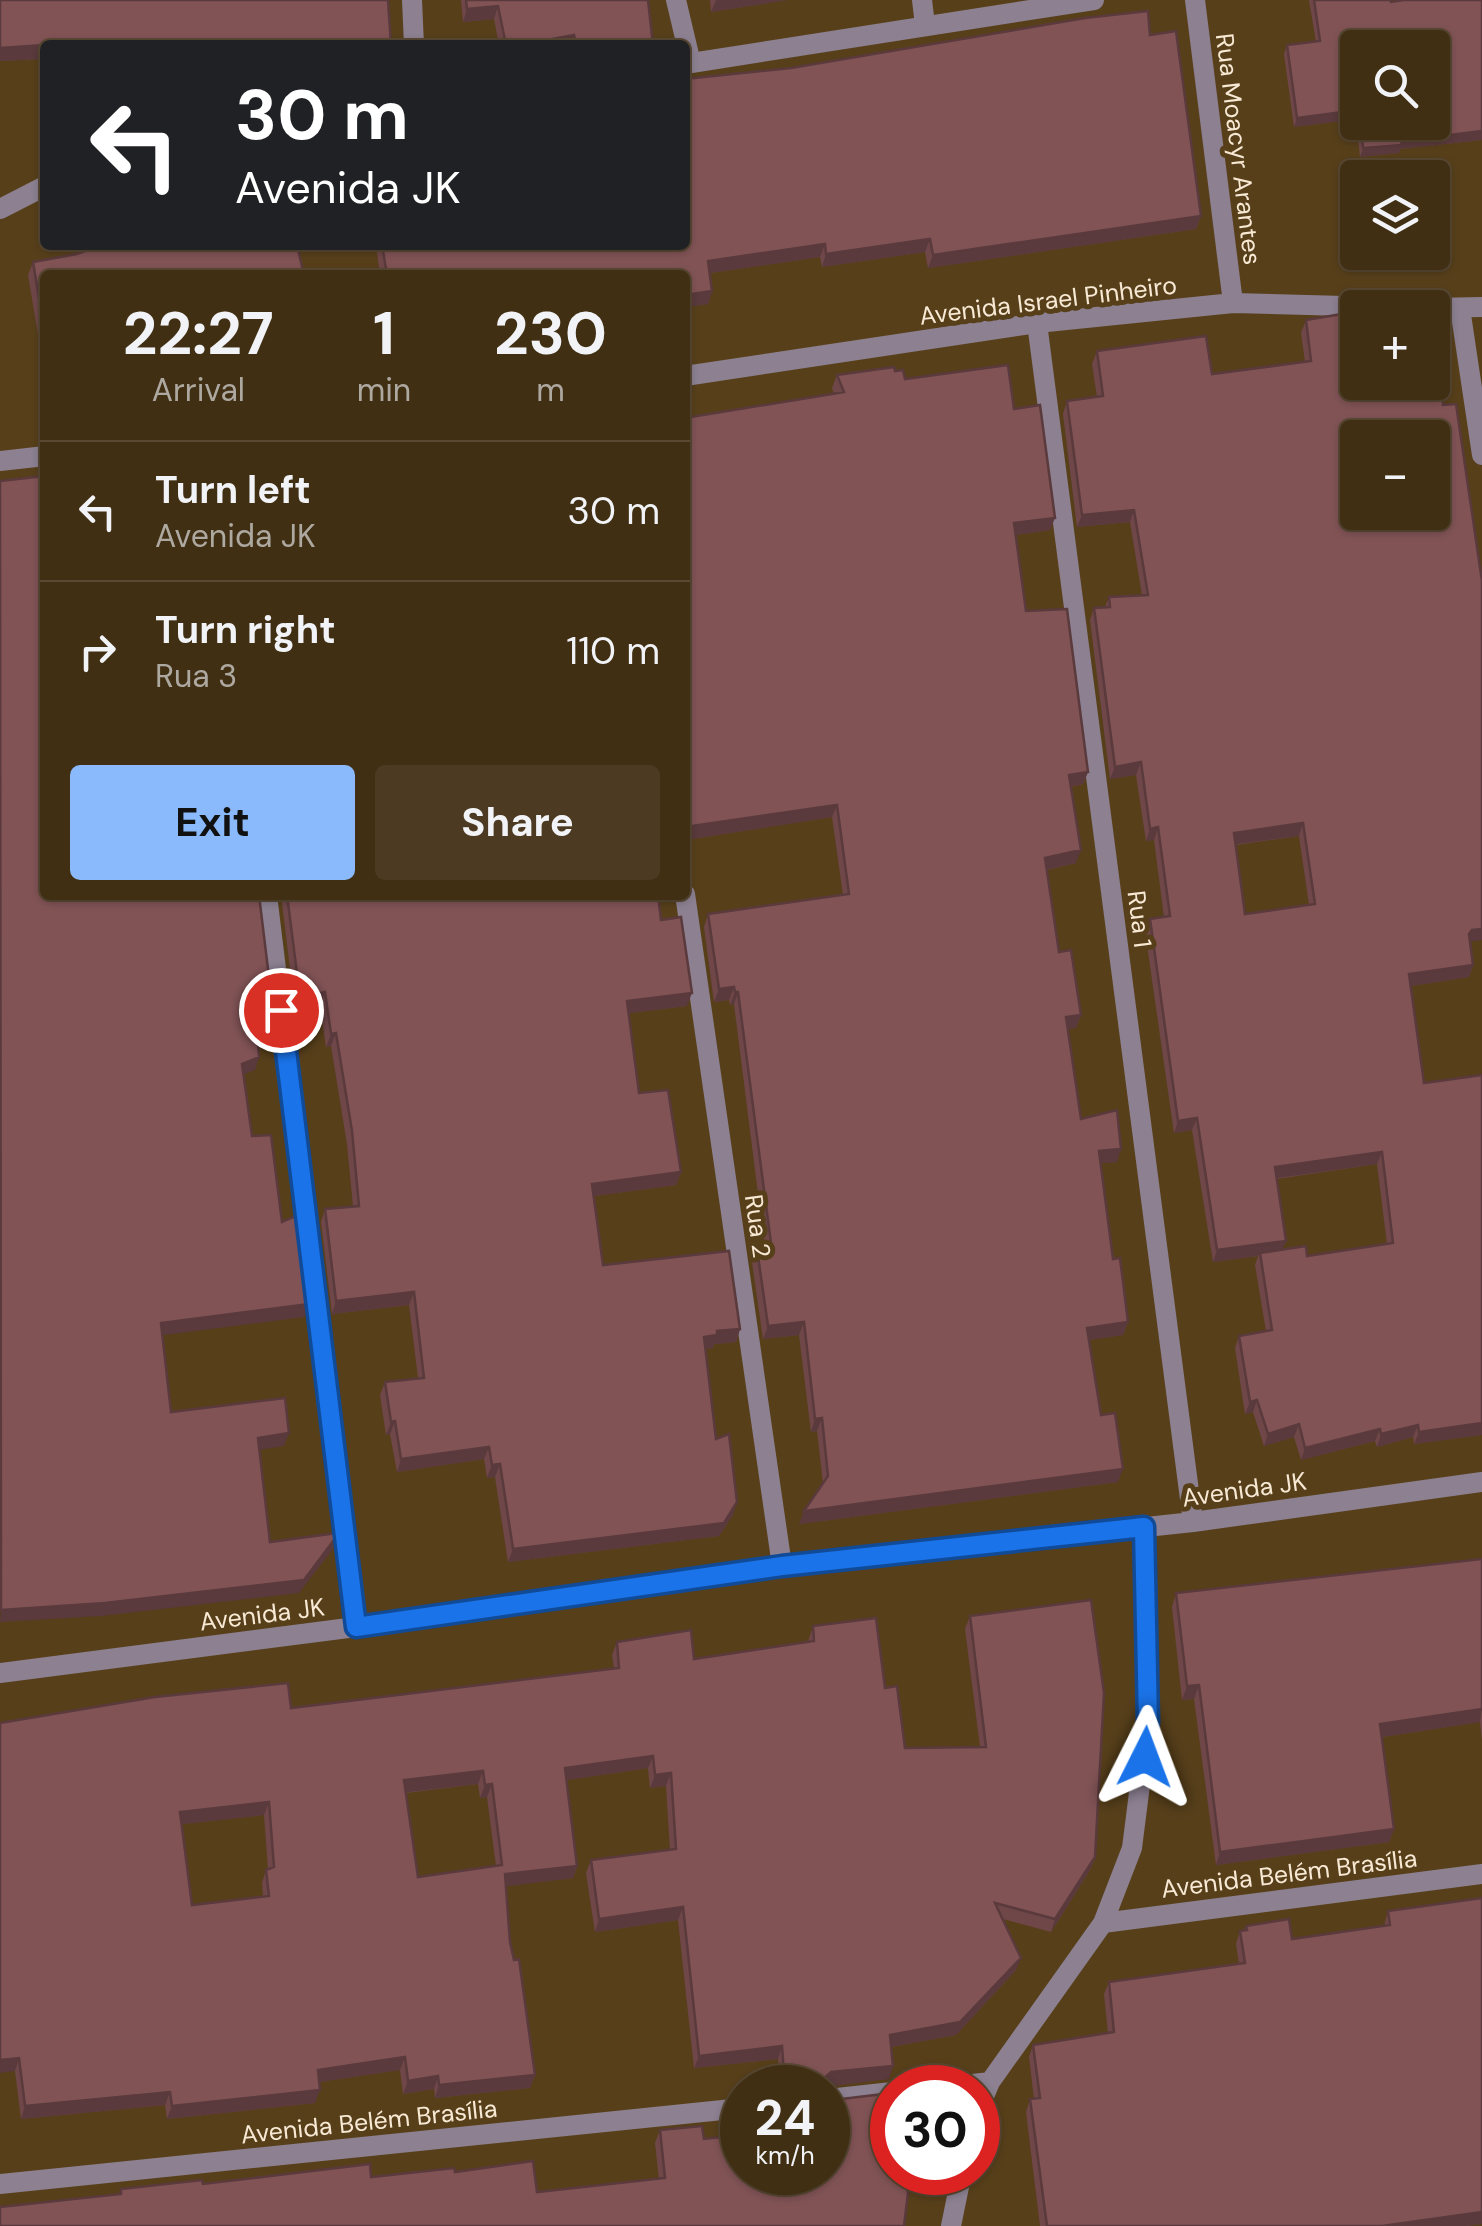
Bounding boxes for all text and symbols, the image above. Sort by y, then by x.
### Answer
map controls [1340,30,1450,530]
button: search [1340,30,1450,140]
street label: Rua Moacyr Arantes [1208,31,1269,267]
text: 30 m [235,70,409,161]
icon: left [70,80,200,210]
text: Avenida JK [235,158,461,217]
button: layers [1340,160,1450,270]
street label: Avenida Israel Pinheiro [917,268,1179,333]
button: + [1340,290,1450,400]
text: 22:27 [123,294,274,373]
text: 1 [373,294,395,373]
text: 230 [494,294,607,373]
text: Arrival [152,369,245,411]
text: min [357,369,411,411]
text: m [536,369,565,411]
button: − [1340,420,1450,530]
text: Turn left [155,465,311,515]
icon: left [70,484,125,539]
text: 30 m [568,486,660,536]
text: Avenida JK [155,515,316,557]
text: Turn right [155,605,336,655]
icon: right [70,624,125,679]
text: 110 m [566,626,660,676]
text: Rua 3 [155,655,237,697]
button: Exit [70,765,355,880]
button: Share [375,765,660,880]
street label: Rua 1 [1120,889,1159,949]
pin [239,968,324,1053]
icon: arrive [254,983,309,1038]
street label: Rua 2 [737,1192,778,1260]
street label: Avenida JK [1180,1464,1309,1515]
street label: Avenida JK [198,1590,327,1639]
position arrow [1093,1705,1197,1809]
street label: Avenida Belém Brasília [1159,1841,1419,1906]
speed limit sign: 30 [870,2065,1000,2195]
text: 24 [755,2085,816,2151]
street label: Avenida Belém Brasília [239,2092,499,2151]
text: km/h [755,2139,815,2172]

